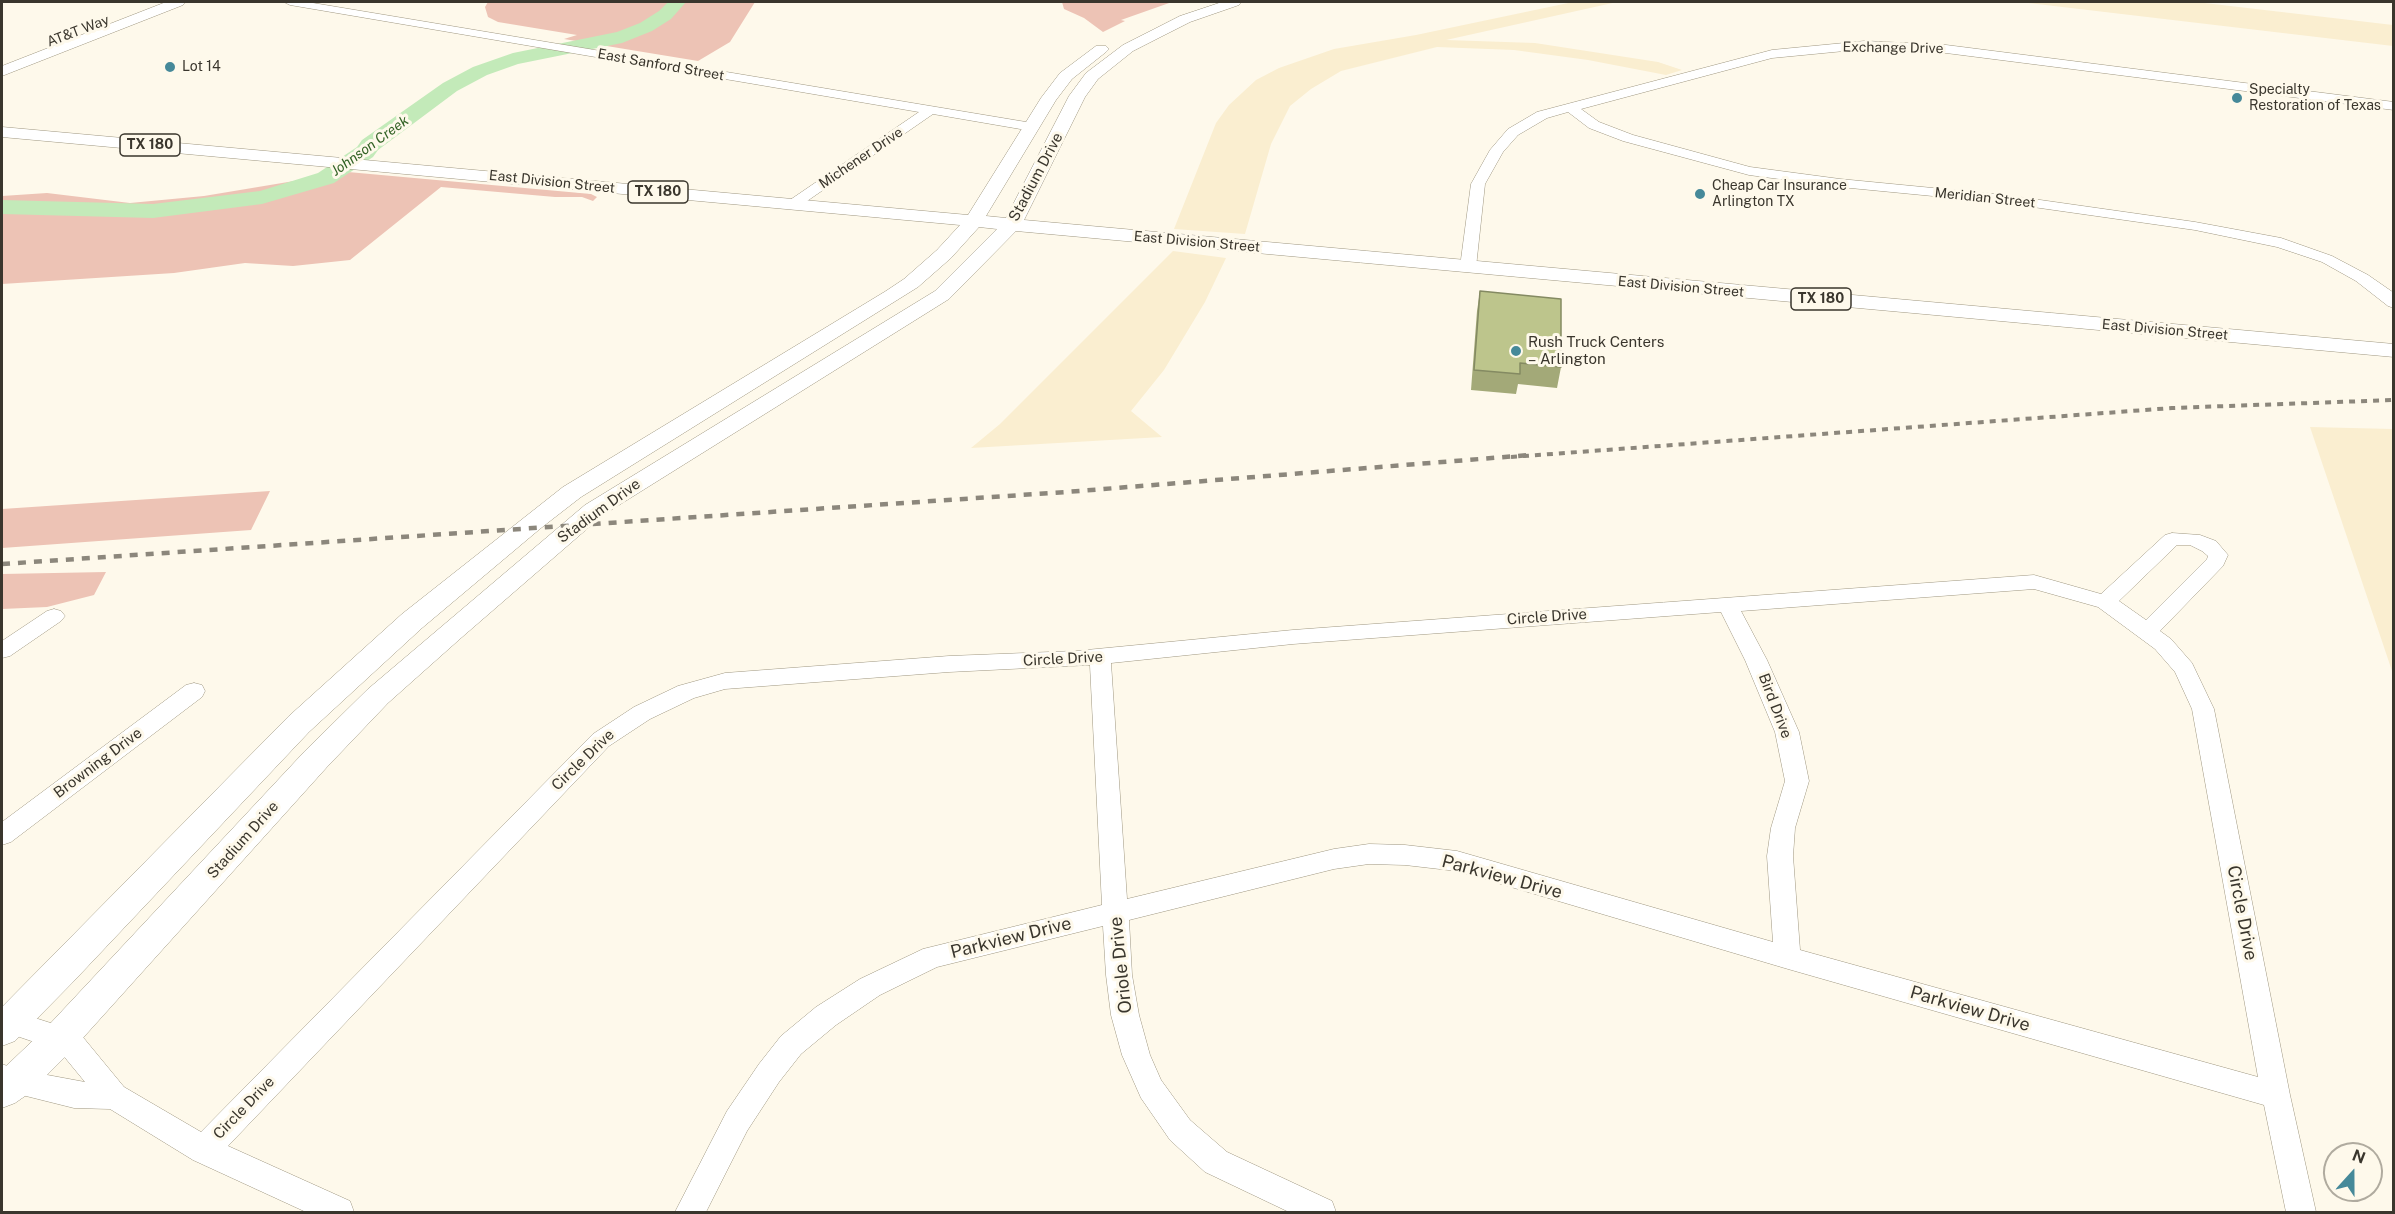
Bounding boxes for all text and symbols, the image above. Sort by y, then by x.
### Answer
street label: AT&T Way [44,11,112,51]
street label: Exchange Drive [1842,39,1944,57]
street label: East Sanford Street [596,46,726,84]
place label: Lot 14 [182,59,221,75]
marker: Lot 14 [163,60,177,74]
place label: Specialty Restoration of Texas [2249,82,2381,114]
marker: Specialty Restoration of Texas [2230,91,2244,105]
water label: Johnson Creek [328,112,412,180]
street label: Michener Drive [816,124,906,192]
street label: Stadium Drive [1005,130,1067,224]
road number: TX 180 [120,134,180,156]
street label: East Division Street [488,167,616,197]
place label: Cheap Car Insurance Arlington TX [1712,178,1847,210]
road number: TX 180 [628,181,688,203]
street label: Meridian Street [1934,184,2036,212]
marker: Cheap Car Insurance Arlington TX [1693,187,1707,201]
street label: East Division Street [1133,228,1261,256]
street label: East Division Street [1617,273,1745,301]
road number: TX 180 [1791,288,1851,310]
street label: East Division Street [2101,316,2229,344]
place label: Rush Truck Centers – Arlington [1528,333,1664,368]
marker: Rush Truck Centers – Arlington [1509,344,1523,358]
street label: Stadium Drive [554,475,644,547]
street label: Circle Drive [1506,605,1588,629]
street label: Circle Drive [1023,648,1103,670]
street label: Bird Drive [1754,671,1796,741]
street label: Browning Drive [50,724,146,802]
street label: Circle Drive [548,726,618,794]
street label: Stadium Drive [204,798,282,882]
street label: Parkview Drive [1439,851,1565,903]
street label: Circle Drive [2222,864,2262,962]
street label: Parkview Drive [948,913,1074,963]
street label: Oriole Drive [1105,915,1137,1015]
street label: Parkview Drive [1908,982,2032,1036]
street label: Circle Drive [210,1073,278,1143]
north arrow [2323,1142,2383,1202]
text: N [2350,1145,2368,1168]

